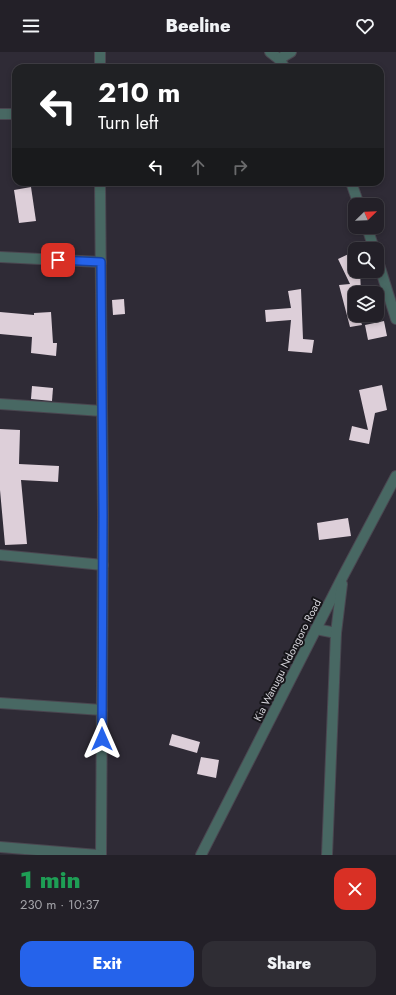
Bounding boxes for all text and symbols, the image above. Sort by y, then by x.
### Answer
text: Beeline [165,13,231,39]
icon: menu [20,15,42,37]
icon: heart [354,15,376,37]
text: 210 m [98,72,181,113]
icon: left [32,80,84,132]
text: Turn left [98,110,158,136]
icon: left [145,156,167,178]
icon: ahead [187,156,209,178]
icon: right [229,156,251,178]
north arrow [348,198,384,234]
map controls [348,198,384,322]
button: search [348,242,384,278]
pin [41,243,75,277]
icon: arrive [47,249,69,271]
button: layers [348,286,384,322]
street label: Kia Wanugu Ndongoro Road [249,596,325,724]
position arrow [81,718,123,760]
text: 1 min [20,862,81,897]
button: close [334,868,376,910]
text: 230 m · 10:37 [20,895,99,914]
button: Exit [20,941,194,987]
button: Share [202,941,376,987]

